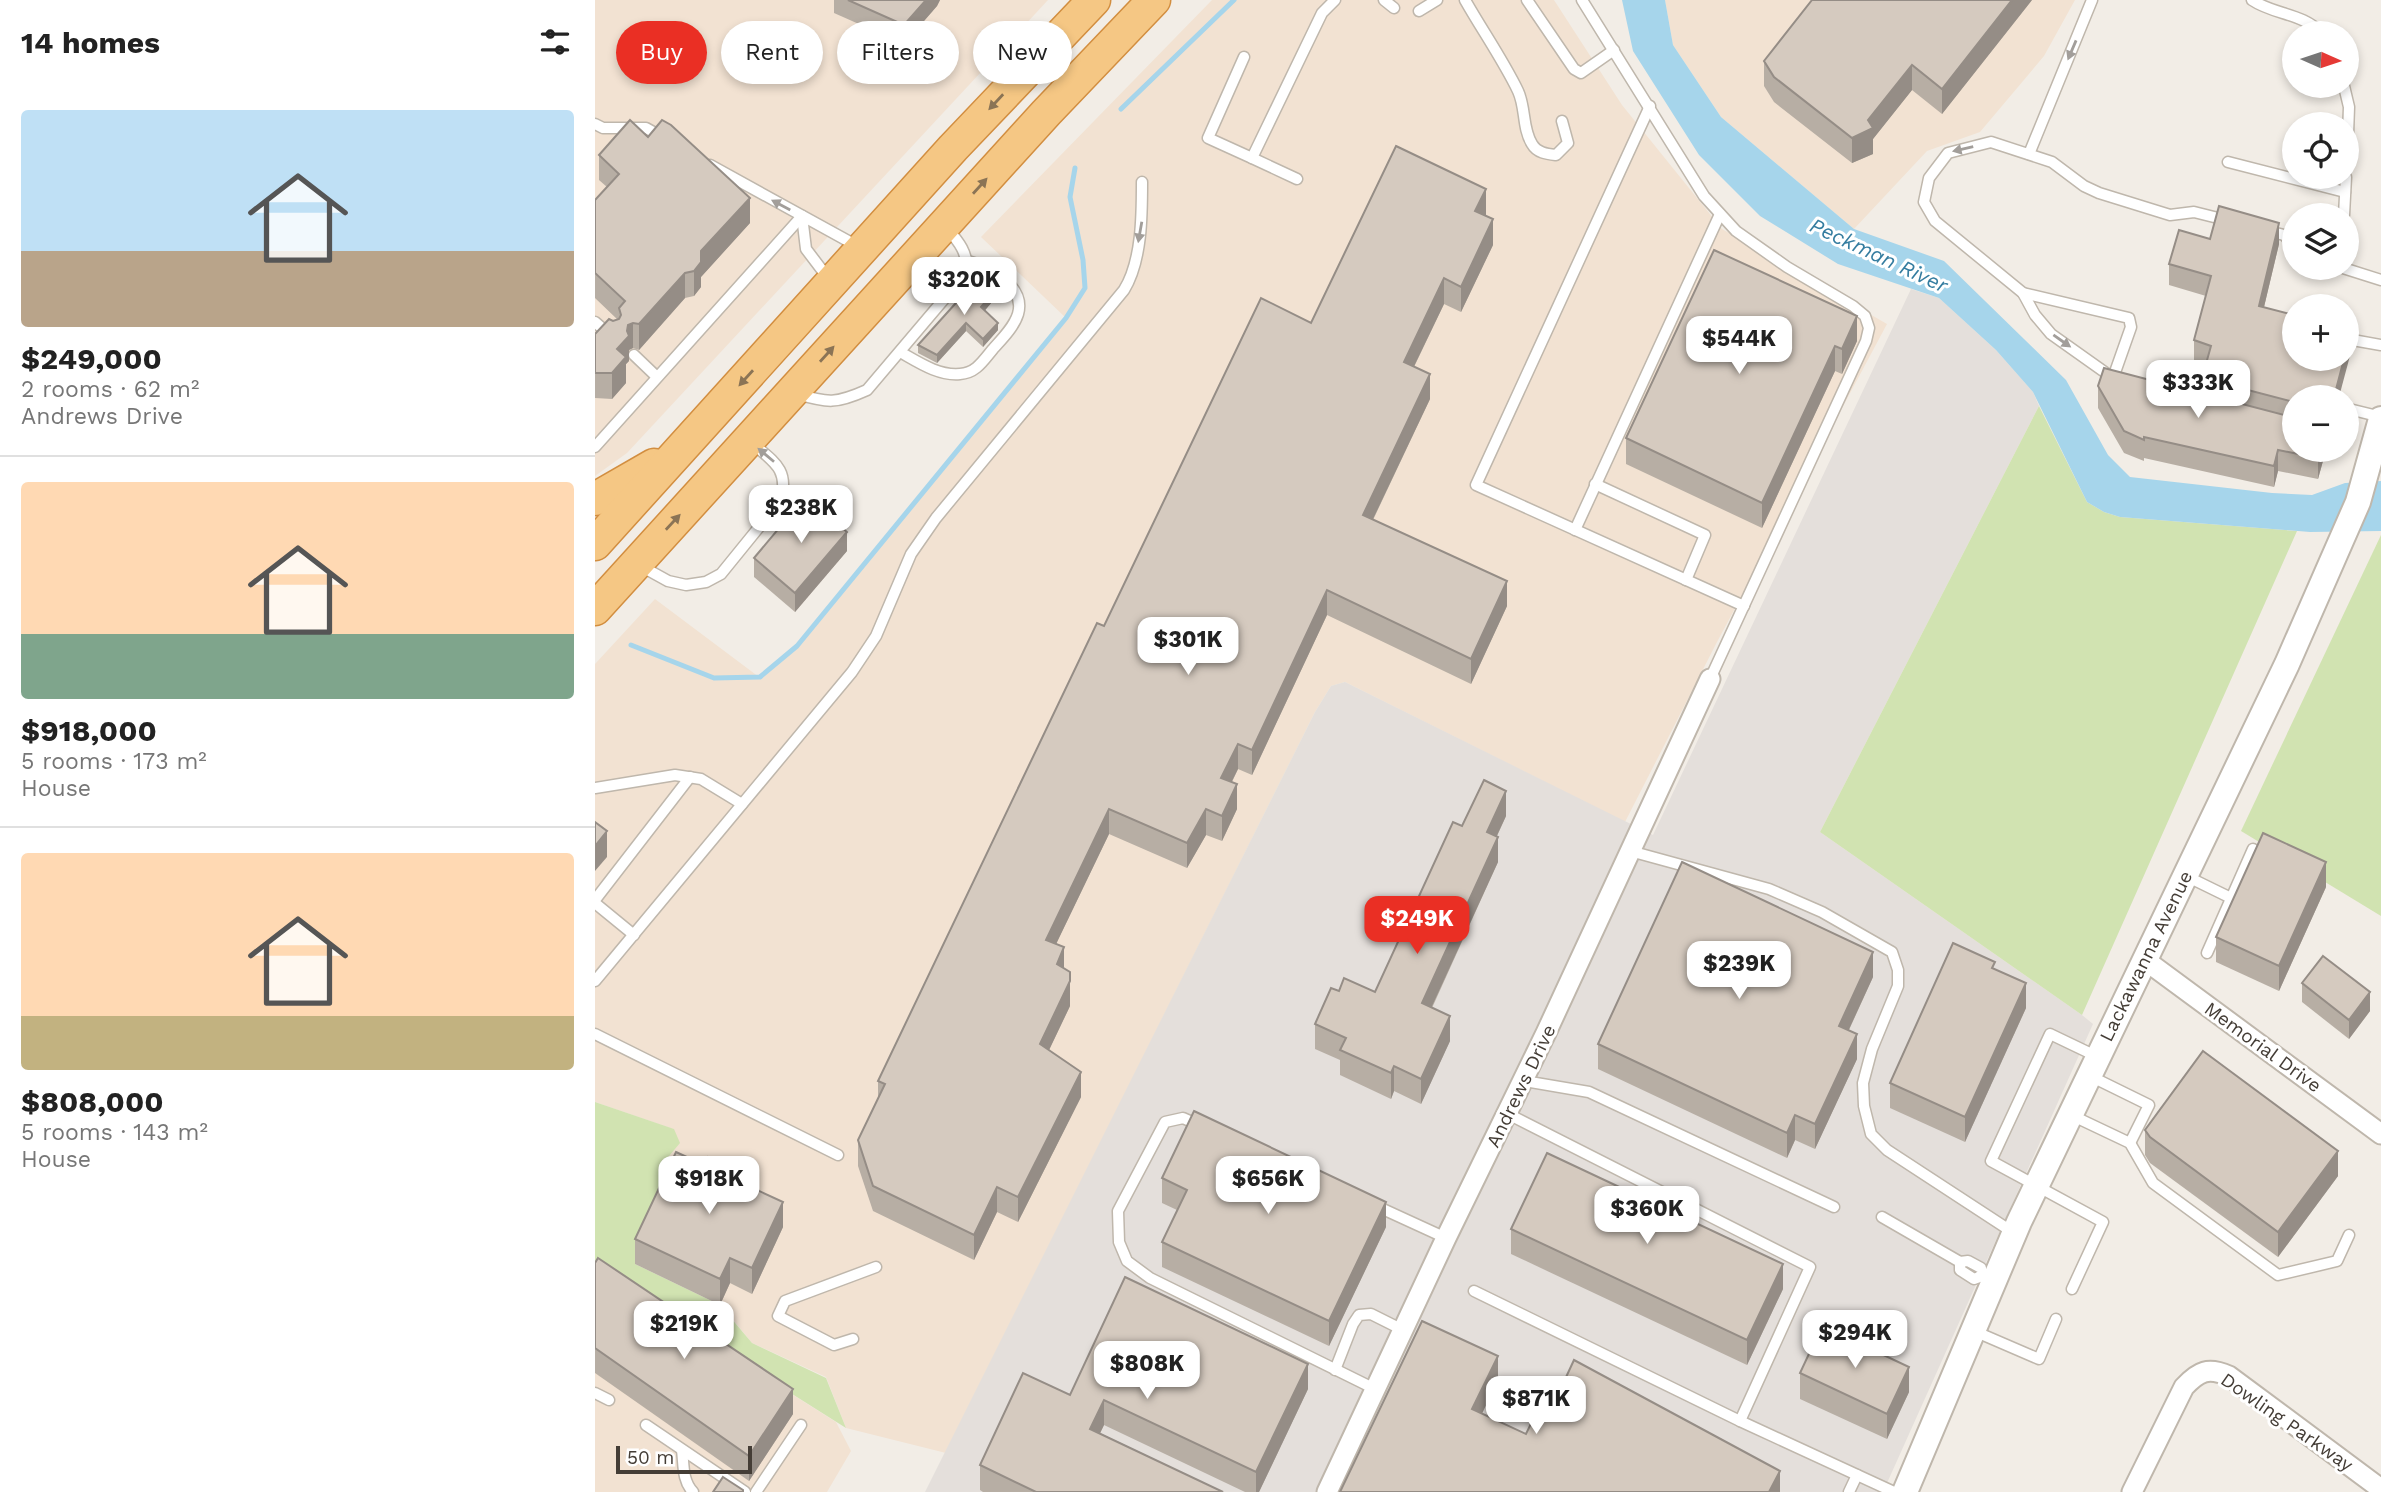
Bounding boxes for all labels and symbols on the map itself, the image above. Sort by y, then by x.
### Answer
north arrow [2282,21,2359,98]
one-way arrow [2066,39,2077,60]
one-way arrow [988,94,1005,111]
one-way arrow [1952,144,1974,155]
one-way arrow [972,177,988,195]
one-way arrow [771,199,791,211]
water label: Peckman River [1806,212,1953,298]
one-way arrow [1134,222,1145,244]
pin: $320K [915,258,1013,317]
pin: $544K [1690,316,1788,376]
one-way arrow [2053,334,2071,348]
one-way arrow [819,345,835,363]
pin: $333K [2149,360,2247,420]
one-way arrow [738,369,754,387]
one-way arrow [758,448,775,463]
pin: $238K [752,486,850,545]
one-way arrow [665,513,681,531]
pin: $301K [1139,618,1237,677]
street label: Lackawanna Avenue [2095,867,2197,1045]
pin: $249K [1368,897,1466,956]
pin: $239K [1690,942,1788,1001]
street label: Memorial Drive [2200,997,2326,1097]
street label: Andrews Drive [1481,1021,1561,1151]
pin: $918K [660,1156,758,1216]
pin: $656K [1219,1156,1317,1216]
pin: $360K [1598,1186,1696,1246]
pin: $219K [635,1302,733,1361]
pin: $294K [1806,1310,1904,1370]
pin: $808K [1098,1342,1196,1401]
street label: Dowling Parkway [2216,1368,2358,1476]
pin: $871K [1487,1376,1585,1436]
scale bar [616,1443,753,1475]

